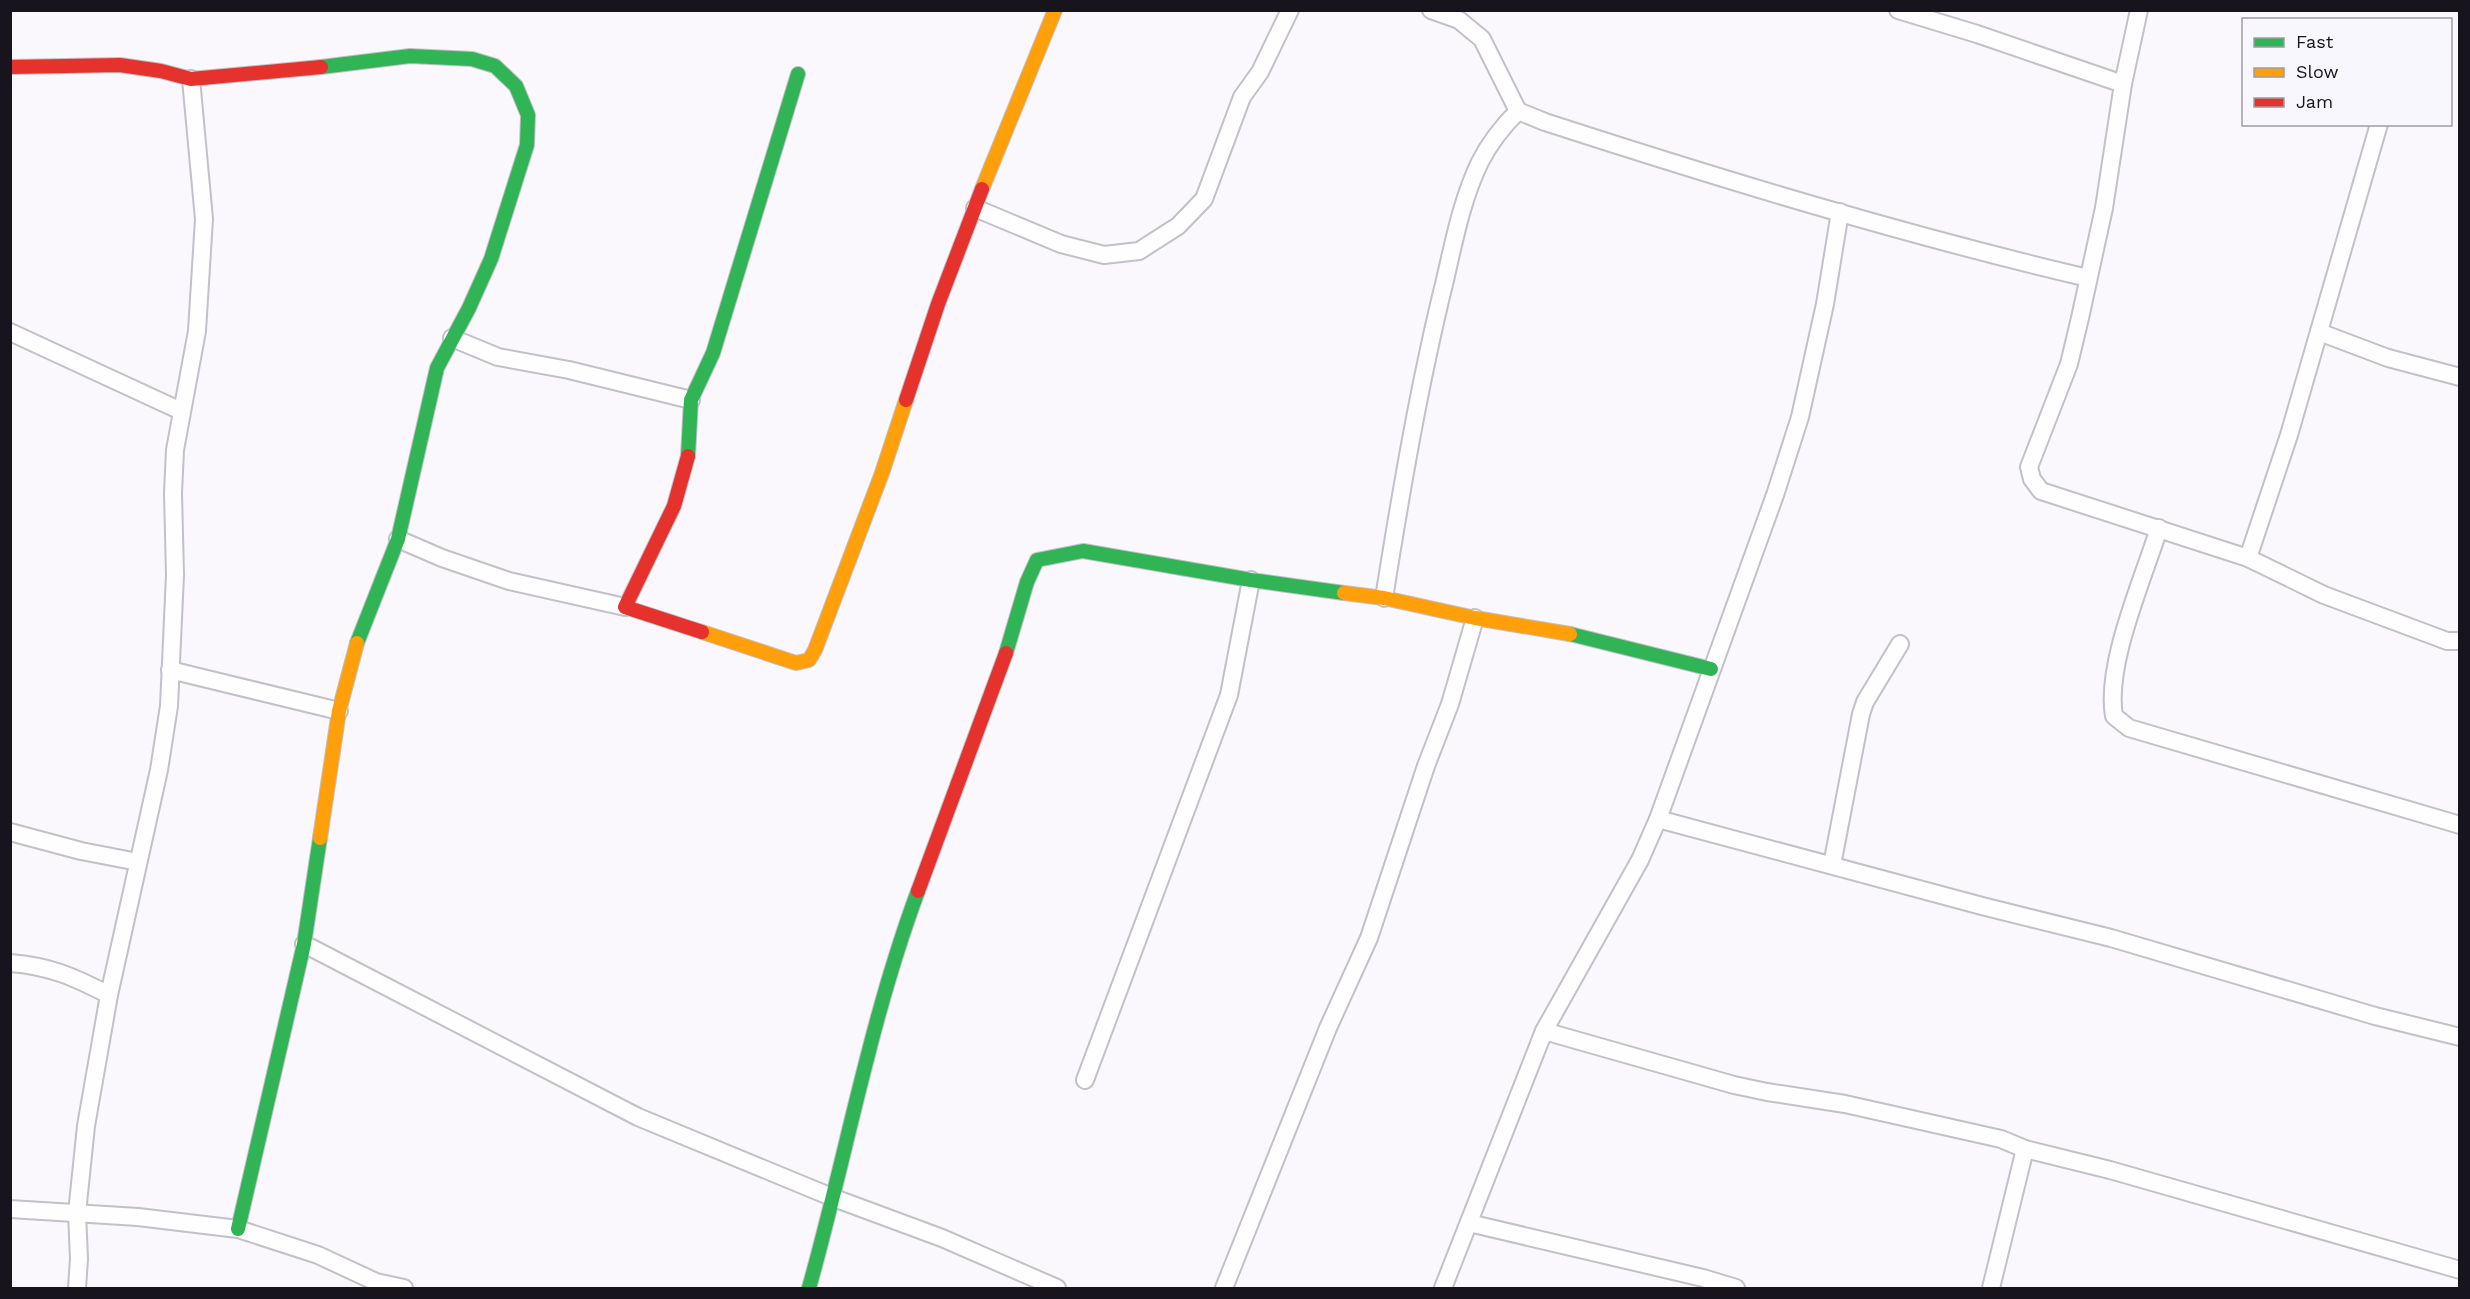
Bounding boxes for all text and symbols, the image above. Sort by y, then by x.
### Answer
legend [2242,18,2452,126]
text: Fast [2296,31,2334,52]
text: Slow [2296,61,2339,82]
text: Jam [2296,91,2333,112]

